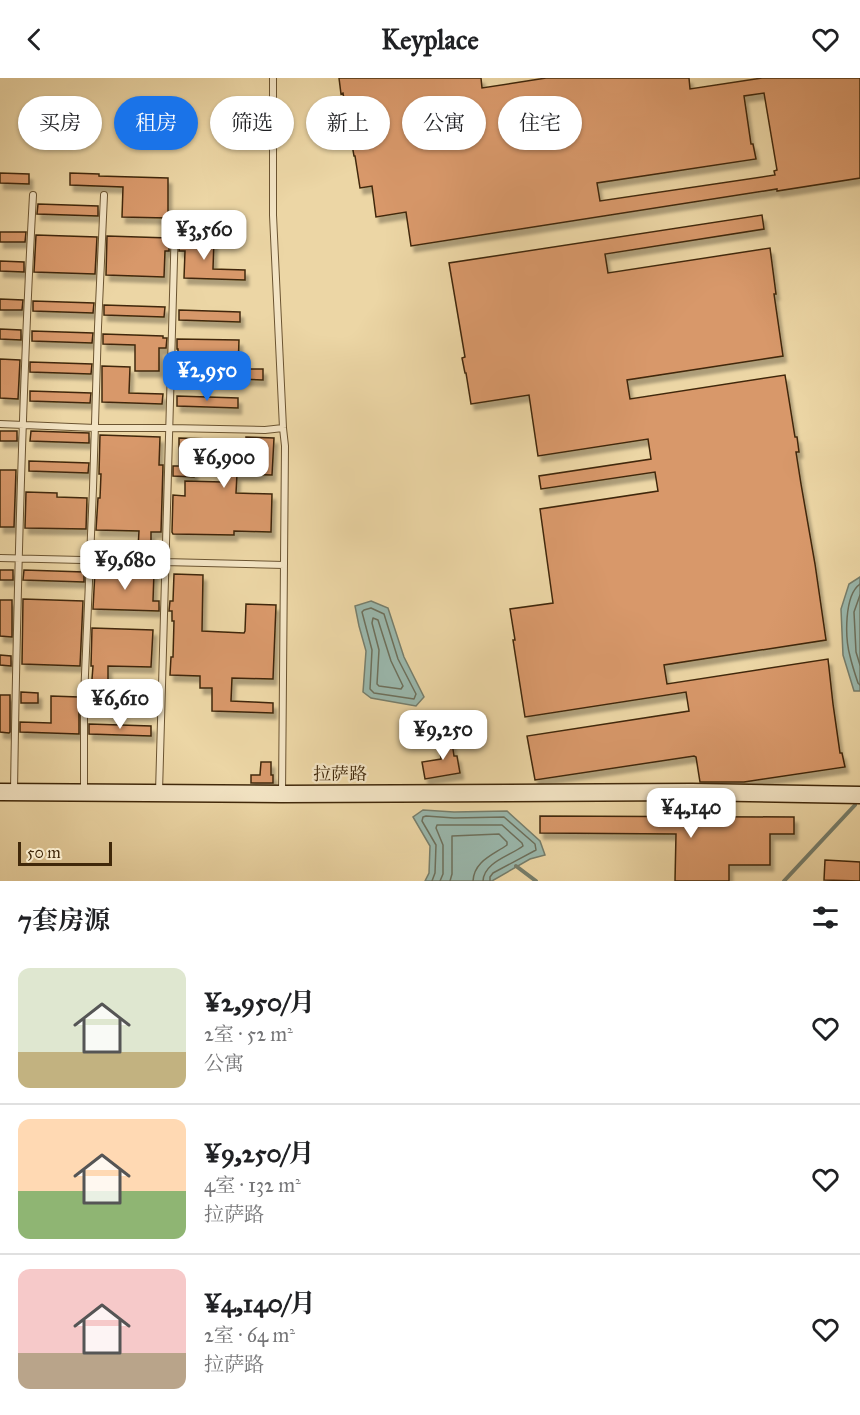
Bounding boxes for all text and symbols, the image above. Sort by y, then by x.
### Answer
icon: back [18,23,51,56]
text: Keyplace [381,23,479,56]
icon: heart [809,23,842,56]
chip: 买房 [18,96,102,150]
chip: 租房 [114,96,198,150]
chip: 筛选 [210,96,294,150]
chip: 新上 [306,96,390,150]
chip: 公寓 [402,96,486,150]
chip: 住宅 [498,96,582,150]
pin: ¥3,560 [155,210,253,261]
text: ¥3,560 [175,217,233,241]
pin: ¥2,950 [158,351,256,402]
text: ¥2,950 [177,358,237,382]
pin: ¥6,900 [175,438,273,489]
text: ¥6,900 [193,445,255,469]
pin: ¥9,680 [76,540,174,591]
text: ¥9,680 [94,547,156,571]
pin: ¥6,610 [71,679,169,730]
text: ¥6,610 [91,686,149,710]
pin: ¥9,250 [394,710,492,761]
text: ¥9,250 [413,717,473,741]
street label: 拉萨路 [313,763,367,785]
pin: ¥4,140 [642,788,740,839]
text: ¥4,140 [661,795,721,819]
scale bar [18,839,112,866]
text: 50 m [27,843,61,862]
icon: filters [809,901,842,934]
text: 7套房源 [18,904,110,936]
text: ¥2,950/月 [204,986,315,1018]
icon: home [66,992,138,1064]
icon: heart [809,1012,842,1045]
text: 2室 · 52 m² [204,1022,293,1046]
text: 公寓 [204,1051,244,1075]
text: ¥9,250/月 [204,1137,315,1169]
icon: home [66,1143,138,1215]
icon: heart [809,1163,842,1196]
text: 4室 · 132 m² [204,1173,301,1197]
text: 拉萨路 [204,1202,264,1226]
text: ¥4,140/月 [204,1287,316,1319]
icon: home [66,1293,138,1365]
icon: heart [809,1313,842,1346]
text: 2室 · 64 m² [204,1323,295,1347]
text: 拉萨路 [204,1352,264,1376]

